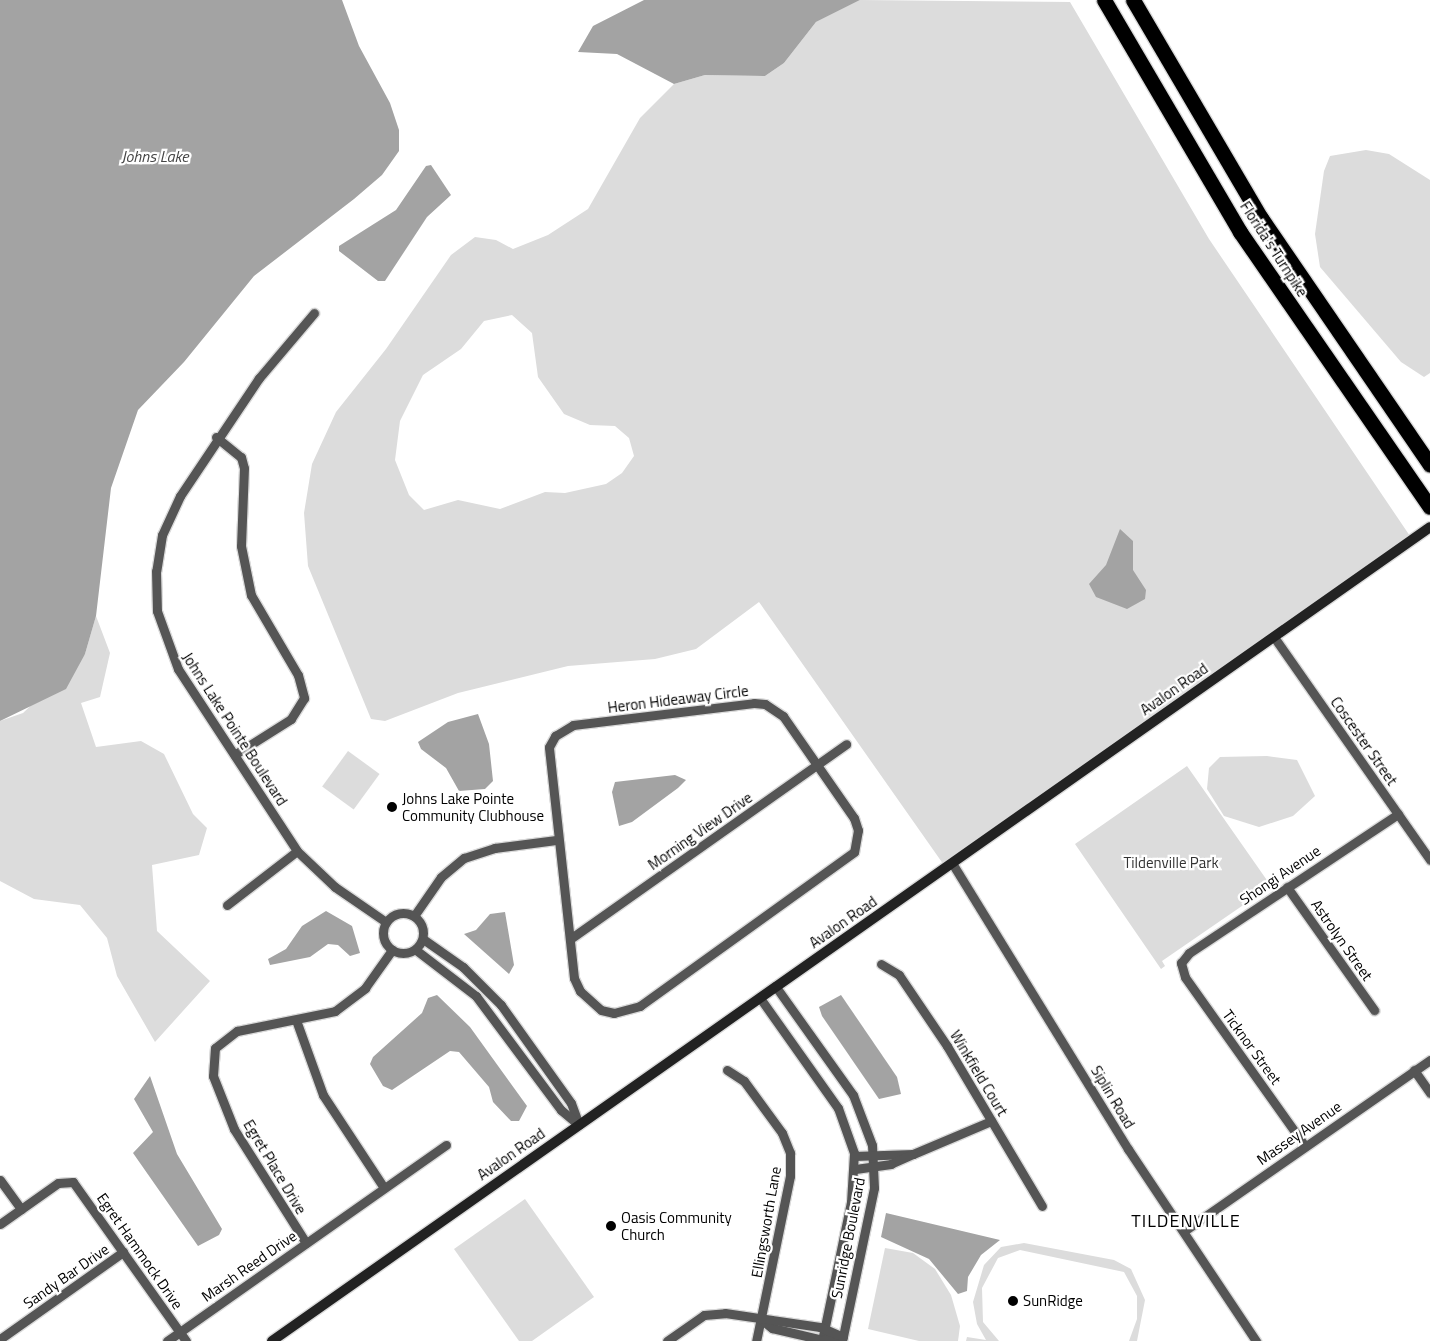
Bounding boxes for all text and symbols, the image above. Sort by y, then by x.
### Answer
water label: Johns Lake [121,146,189,166]
street label: Florida's Turnpike [1236,198,1312,300]
street label: Johns Lake Pointe Boulevard [179,649,291,809]
street label: Avalon Road [1137,659,1211,719]
street label: Heron Hideaway Circle [607,681,749,717]
street label: Coscester Street [1327,693,1401,789]
street label: Morning View Drive [644,788,756,874]
place label: Johns Lake Pointe Community Clubhouse [402,789,544,824]
marker: Johns Lake Pointe Community Clubhouse [386,801,398,813]
street label: Shongi Avenue [1236,841,1324,909]
park label: Tildenville Park [1123,854,1219,872]
street label: Avalon Road [806,892,880,952]
street label: Astrolyn Street [1307,896,1377,984]
street label: Ticknor Street [1219,1006,1285,1088]
street label: Winkfield Court [946,1027,1012,1119]
street label: Siplin Road [1087,1062,1139,1132]
street label: Massey Avenue [1253,1097,1345,1169]
street label: Egret Place Drive [240,1117,310,1217]
street label: Avalon Road [474,1124,548,1184]
street label: Ellingsworth Lane [747,1165,785,1279]
street label: Sunridge Boulevard [827,1176,869,1300]
street label: Egret Hammock Drive [93,1190,187,1312]
place label: Oasis Community Church [621,1208,732,1243]
district label: TILDENVILLE [1130,1210,1242,1232]
marker: Oasis Community Church [605,1220,617,1232]
street label: Marsh Reed Drive [198,1227,300,1305]
street label: Sandy Bar Drive [20,1240,112,1312]
place label: SunRidge [1023,1292,1083,1310]
marker: SunRidge [1007,1295,1019,1307]

